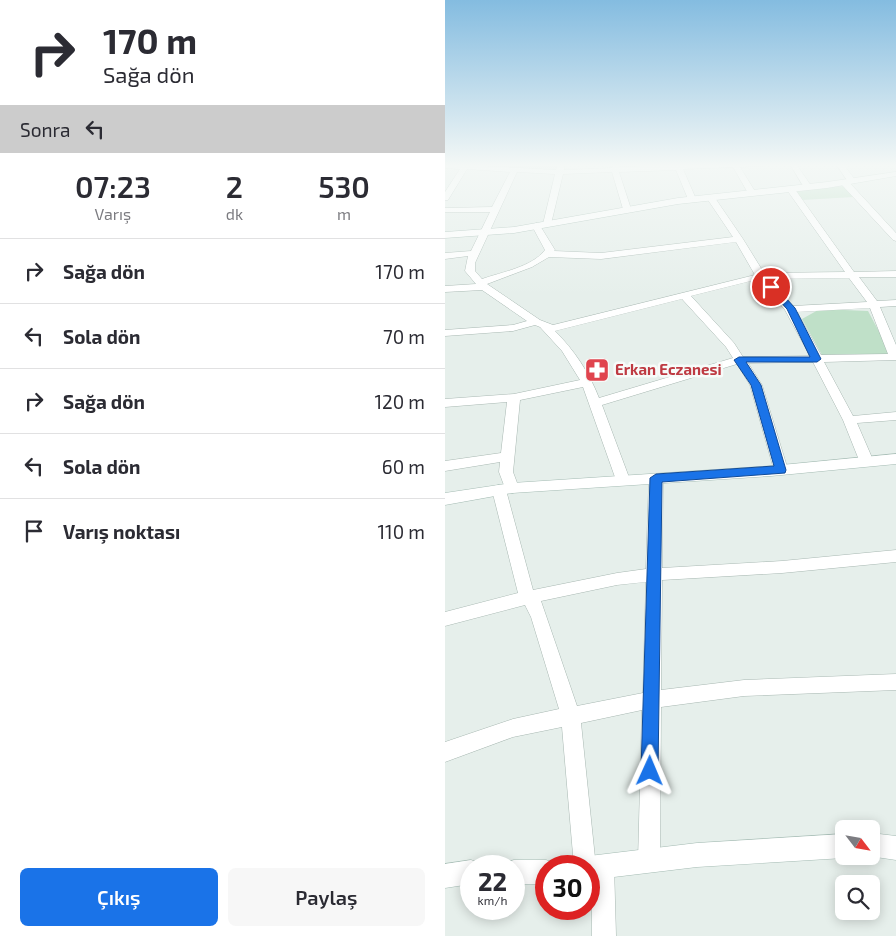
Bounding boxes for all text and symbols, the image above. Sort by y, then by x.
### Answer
text: 170 m [103,19,197,61]
icon: right [20,20,85,85]
text: Sağa dön [103,61,194,87]
icon: left [81,115,109,143]
text: Sonra [20,118,71,141]
text: 07:23 [75,168,151,204]
text: 2 [226,168,243,204]
text: 530 [318,168,370,204]
text: Varış [95,204,131,223]
text: dk [226,204,243,223]
text: m [337,204,351,223]
icon: right [20,257,48,285]
text: Sağa dön [63,260,145,283]
text: 170 m [375,260,425,283]
pin [750,266,792,308]
icon: arrive [757,273,785,301]
icon: left [20,322,48,350]
text: Sola dön [63,325,140,348]
text: 70 m [383,325,425,348]
pharmacy icon: Erkan Eczanesi [584,357,610,383]
place label: Erkan Eczanesi [615,360,722,378]
icon: right [20,387,48,415]
text: Sağa dön [63,390,145,413]
text: 120 m [374,390,425,413]
icon: left [20,452,48,480]
text: Sola dön [63,455,140,478]
text: 60 m [382,455,425,478]
icon: arrive [20,517,48,545]
text: Varış noktası [63,520,180,543]
text: 110 m [378,520,425,543]
position arrow [623,744,675,796]
north arrow [835,820,880,865]
map controls [835,820,880,920]
speed limit sign: 30 [535,855,600,920]
text: 22 [478,866,507,896]
button: Çıkış [20,868,218,926]
button: Paylaş [228,868,425,926]
button: search [835,875,880,920]
text: km/h [478,893,507,907]

